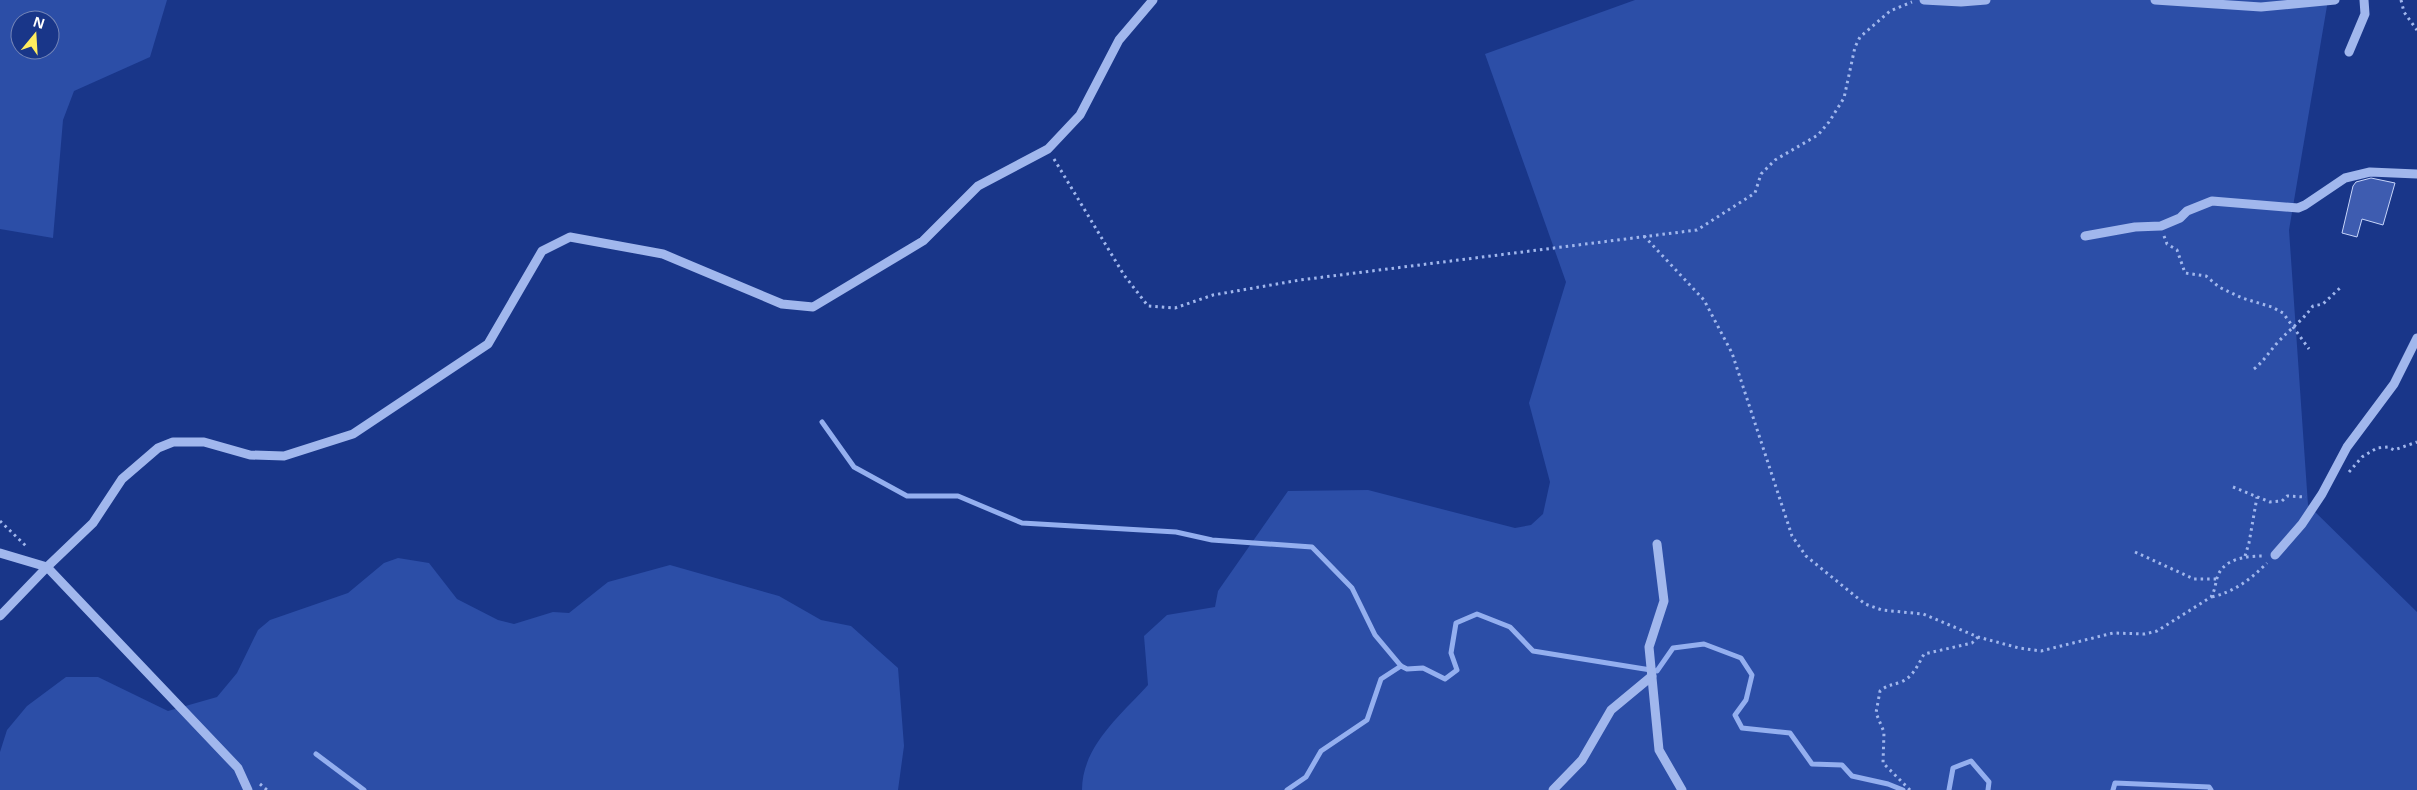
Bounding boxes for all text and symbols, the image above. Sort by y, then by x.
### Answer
north arrow [10,10,60,60]
text: N [31,11,48,33]

